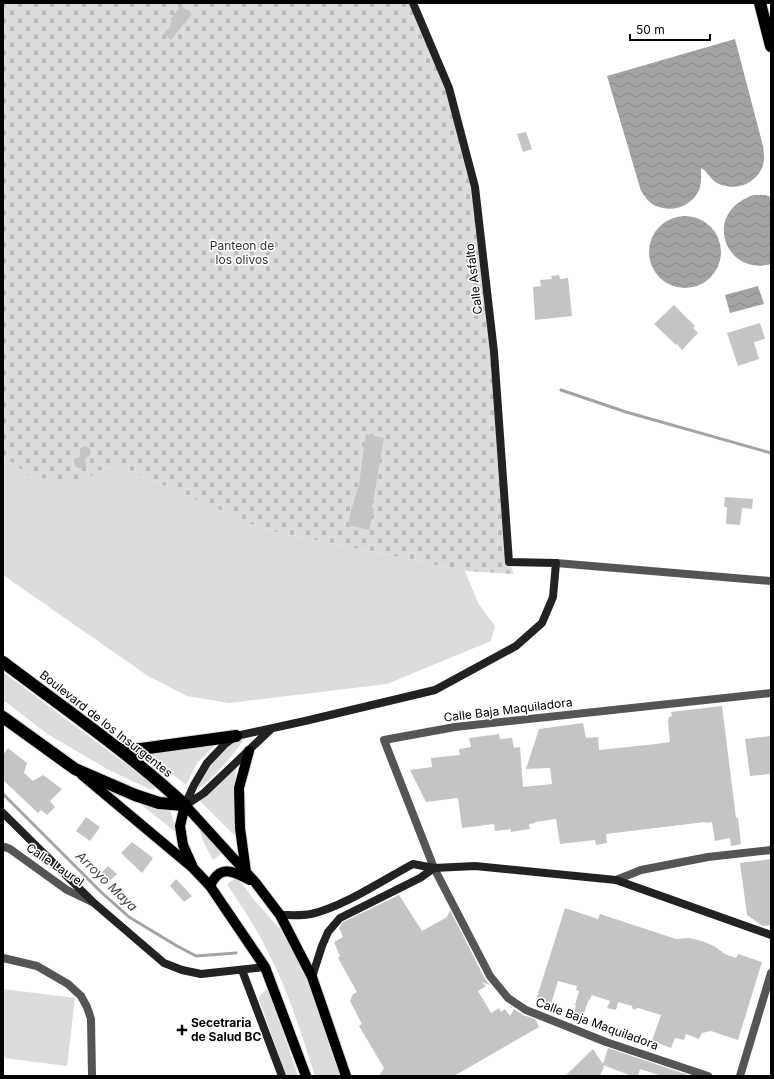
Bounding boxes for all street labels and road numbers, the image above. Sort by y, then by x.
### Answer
street label: Calle Asfalto [462,243,485,315]
street label: Boulevard de los Insurgentes [37,667,176,780]
street label: Calle Baja Maquiladora [443,694,573,725]
street label: Calle Laurel [24,840,87,889]
street label: Calle Baja Maquiladora [534,994,661,1053]

